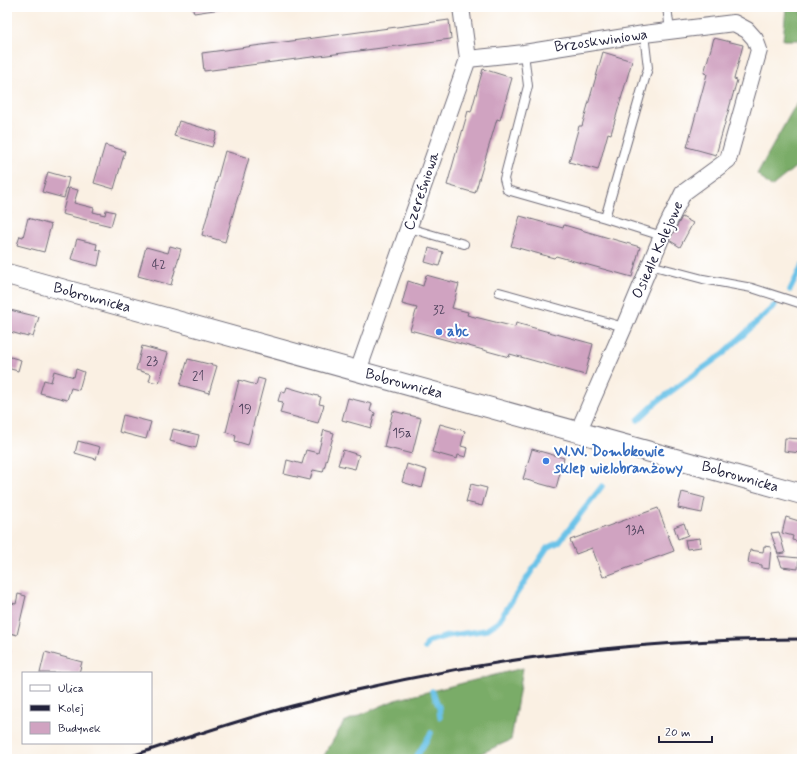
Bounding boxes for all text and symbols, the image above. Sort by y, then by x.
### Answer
street label: Brzoskwiniowa [553,25,649,57]
street label: Czereśniowa [399,148,445,233]
street label: Osiedle Kolejowe [628,198,689,302]
house number: 42 [152,257,166,274]
street label: Bobrownicka [51,278,133,318]
house number: 32 [433,302,446,319]
place label: abc [447,322,469,342]
marker: abc [434,327,444,337]
house number: 23 [146,353,158,370]
street label: Bobrownicka [363,364,445,404]
house number: 21 [192,368,204,385]
house number: 19 [238,401,252,418]
house number: 15a [392,425,412,442]
place label: W.W. Dombkowie sklep wielobranżowy [553,442,683,479]
marker: W.W. Dombkowie sklep wielobranżowy [541,456,551,466]
street label: Bobrownicka [699,456,781,498]
house number: 13A [625,522,645,539]
legend [22,672,152,744]
text: Ulica [58,681,84,697]
text: Kolej [58,701,84,717]
scale bar [659,718,712,744]
text: Budynek [58,721,101,737]
text: 20 m [665,725,691,741]

